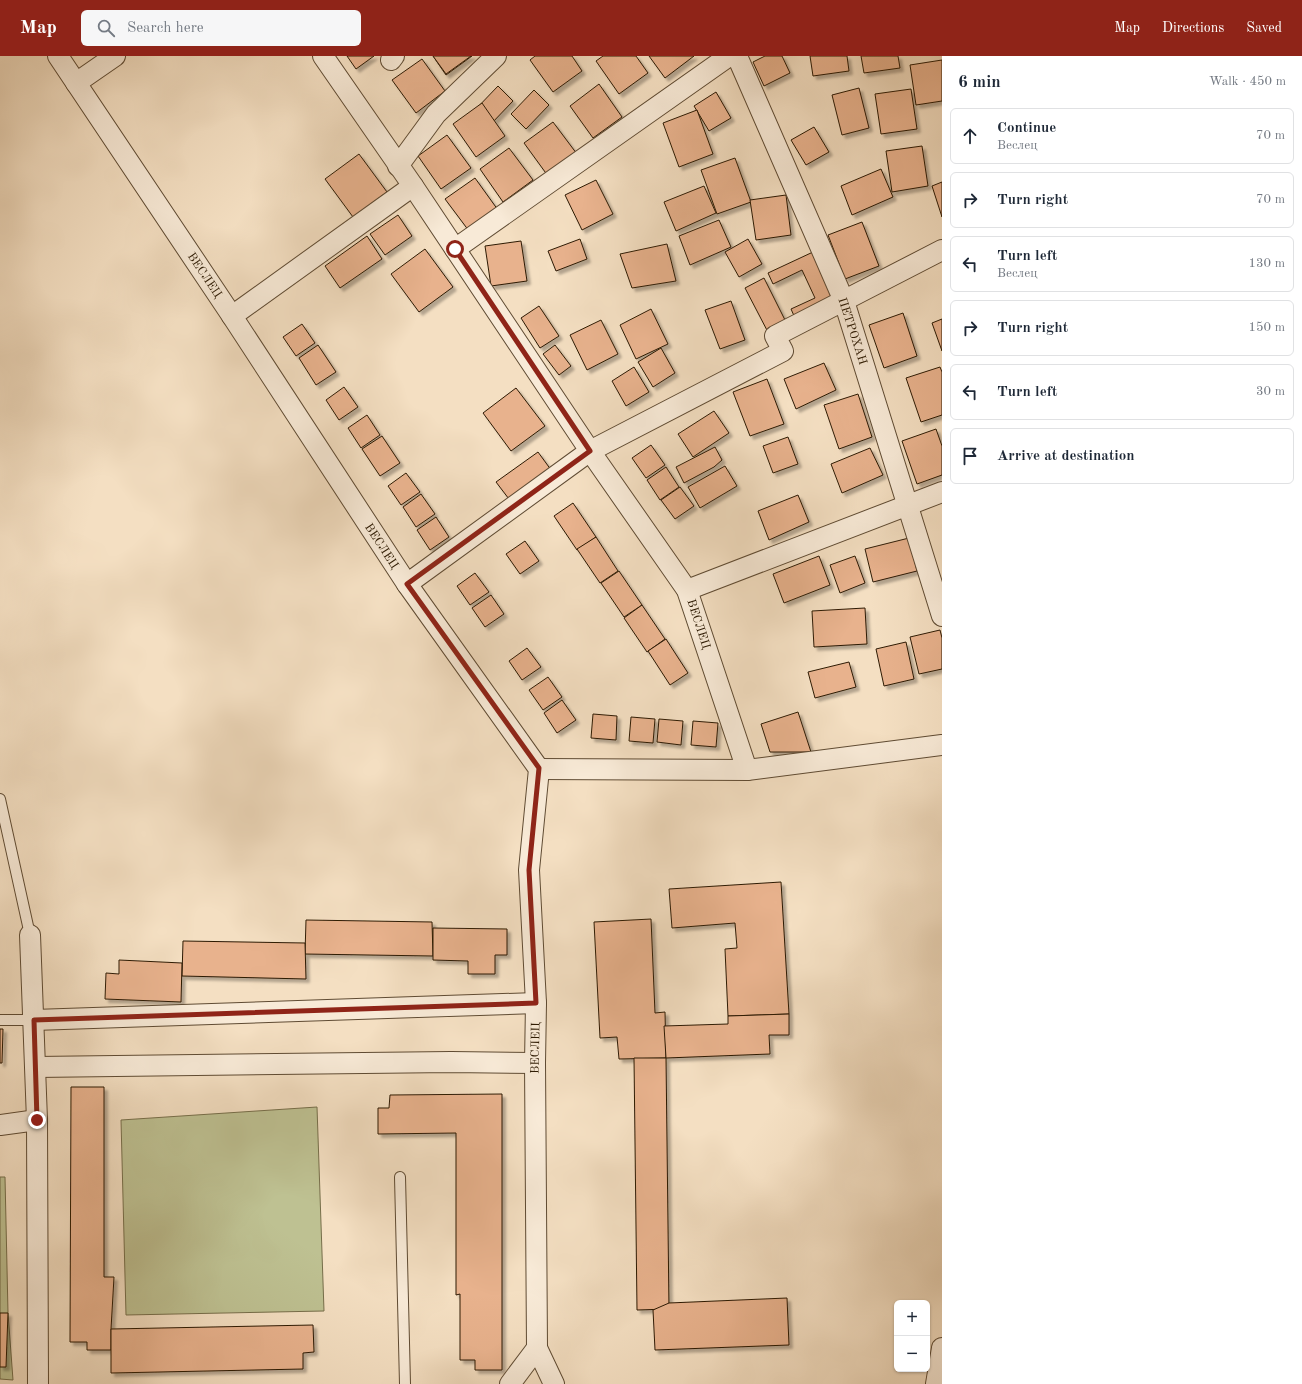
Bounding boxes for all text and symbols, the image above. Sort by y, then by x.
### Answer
search box [81,10,361,46]
icon: search [95,17,117,39]
text: Map [20,19,57,38]
text: Search here [127,21,204,36]
text: Map [1114,21,1140,35]
text: Directions [1162,21,1224,35]
text: Saved [1246,21,1282,35]
text: 6 min [958,74,1001,91]
text: Walk · 450 m [1209,75,1286,88]
text: Continue [997,121,1056,136]
icon: ahead [959,125,981,147]
text: 70 m [1256,129,1285,142]
text: Веслец [997,139,1037,152]
icon: right [959,189,981,211]
text: Turn right [997,193,1068,208]
text: 70 m [1256,193,1285,206]
route start [446,240,464,258]
text: Turn left [997,249,1057,264]
street label: ВЕСЛЕЦ [185,251,224,301]
icon: left [959,253,981,275]
text: 130 m [1248,257,1285,270]
text: Веслец [997,267,1037,280]
street label: ПЕТРОХАН [836,296,869,367]
icon: right [959,317,981,339]
text: Turn right [997,321,1068,336]
text: 150 m [1248,321,1285,334]
icon: left [959,381,981,403]
text: Turn left [997,385,1057,400]
text: 30 m [1256,385,1285,398]
icon: arrive [959,445,981,467]
text: Arrive at destination [997,449,1135,464]
street label: ВЕСЛЕЦ [362,522,401,572]
street label: ВЕСЛЕЦ [684,598,712,651]
street label: ВЕСЛЕЦ [530,1022,542,1074]
route end [28,1111,46,1129]
map controls [894,1300,930,1372]
button: + [894,1300,930,1336]
button: − [894,1336,930,1372]

